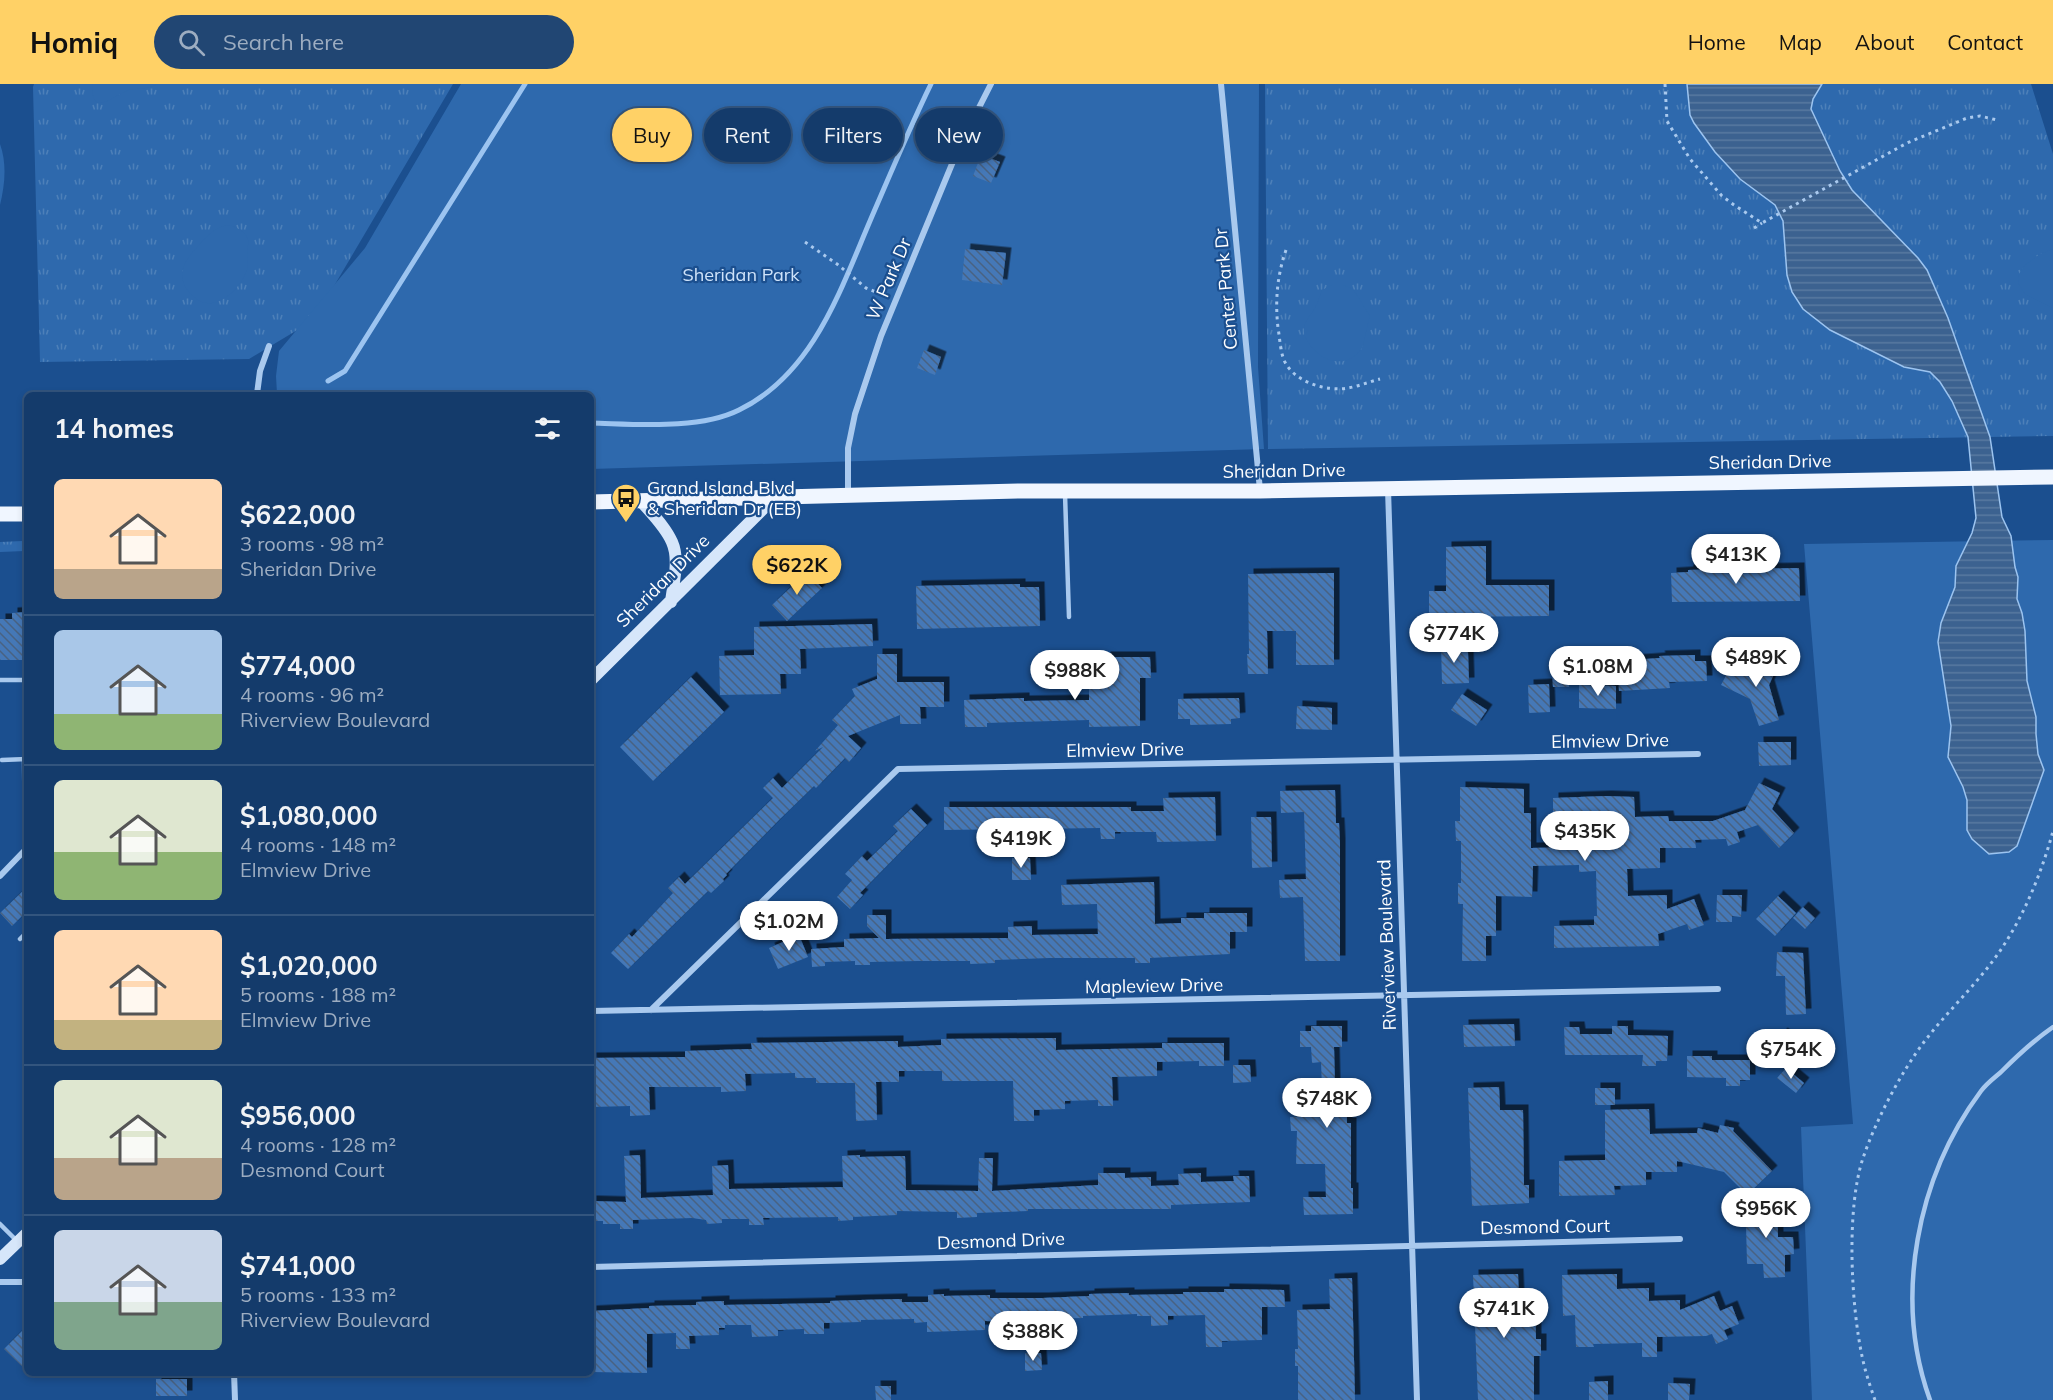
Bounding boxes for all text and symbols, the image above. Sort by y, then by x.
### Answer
search box [154,15,574,69]
text: Homiq [30,25,118,60]
icon: search [175,26,208,59]
text: Search here [223,28,344,56]
text: Home [1688,29,1746,55]
text: Map [1779,29,1822,55]
text: About [1855,29,1914,55]
text: Contact [1947,29,2023,55]
chip: Buy [612,108,692,162]
chip: Rent [704,108,791,162]
chip: Filters [803,108,903,162]
chip: New [915,108,1003,162]
street label: Center Park Dr [1209,227,1242,351]
street label: W Park Dr [861,234,916,323]
park label: Sheridan Park [682,263,800,286]
text: 14 homes [54,412,174,445]
icon: filters [531,412,564,445]
street label: Sheridan Drive [1708,449,1832,474]
street label: Sheridan Drive [1222,458,1346,483]
place label: Grand Island Blvd & Sheridan Dr (EB) [647,476,802,520]
bus stop icon: Grand Island Blvd & Sheridan Dr (EB) [610,482,642,524]
text: $622,000 [240,498,356,531]
icon: home [102,503,174,575]
street label: Sheridan Drive [611,529,714,632]
text: 3 rooms · 98 m² [240,531,384,556]
pin: $413K [1694,534,1778,585]
text: $413K [1705,541,1767,566]
pin: $622K [755,545,839,596]
text: $622K [766,552,828,577]
text: Sheridan Drive [240,556,376,581]
pin: $774K [1412,613,1496,664]
text: $774K [1423,620,1485,645]
pin: $489K [1714,637,1798,688]
text: $489K [1725,644,1787,669]
pin: $1.08M [1549,646,1647,697]
text: $774,000 [240,649,356,682]
pin: $988K [1033,650,1117,701]
text: $1.08M [1563,653,1633,678]
icon: home [102,654,174,726]
text: $988K [1044,657,1106,682]
text: 4 rooms · 96 m² [240,682,384,707]
text: Riverview Boulevard [240,707,430,732]
street label: Elmview Drive [1551,728,1669,753]
street label: Elmview Drive [1066,737,1184,762]
text: $1,080,000 [240,799,378,832]
icon: home [102,804,174,876]
pin: $435K [1543,811,1627,862]
pin: $419K [979,818,1063,869]
text: $435K [1554,818,1616,843]
text: $419K [990,825,1052,850]
text: 4 rooms · 148 m² [240,832,396,857]
text: Elmview Drive [240,857,371,882]
street label: Riverview Boulevard [1372,859,1401,1031]
pin: $1.02M [740,901,838,952]
text: $1.02M [754,908,824,933]
text: $1,020,000 [240,949,378,982]
icon: home [102,954,174,1026]
street label: Mapleview Drive [1085,973,1223,998]
text: 5 rooms · 188 m² [240,982,396,1007]
text: Elmview Drive [240,1007,371,1032]
pin: $754K [1749,1029,1833,1080]
text: $754K [1760,1036,1822,1061]
pin: $748K [1285,1078,1369,1129]
text: $748K [1296,1085,1358,1110]
text: $956,000 [240,1099,356,1132]
icon: home [102,1104,174,1176]
text: 4 rooms · 128 m² [240,1132,396,1157]
text: Desmond Court [240,1157,384,1182]
pin: $956K [1724,1188,1808,1239]
text: $956K [1735,1195,1797,1220]
street label: Desmond Court [1480,1214,1610,1239]
street label: Desmond Drive [937,1227,1065,1254]
text: $741,000 [240,1249,356,1282]
icon: home [102,1254,174,1326]
text: 5 rooms · 133 m² [240,1282,396,1307]
pin: $741K [1462,1288,1546,1339]
text: $741K [1473,1295,1535,1320]
text: Riverview Boulevard [240,1307,430,1332]
pin: $388K [991,1311,1075,1362]
text: $388K [1002,1318,1064,1343]

